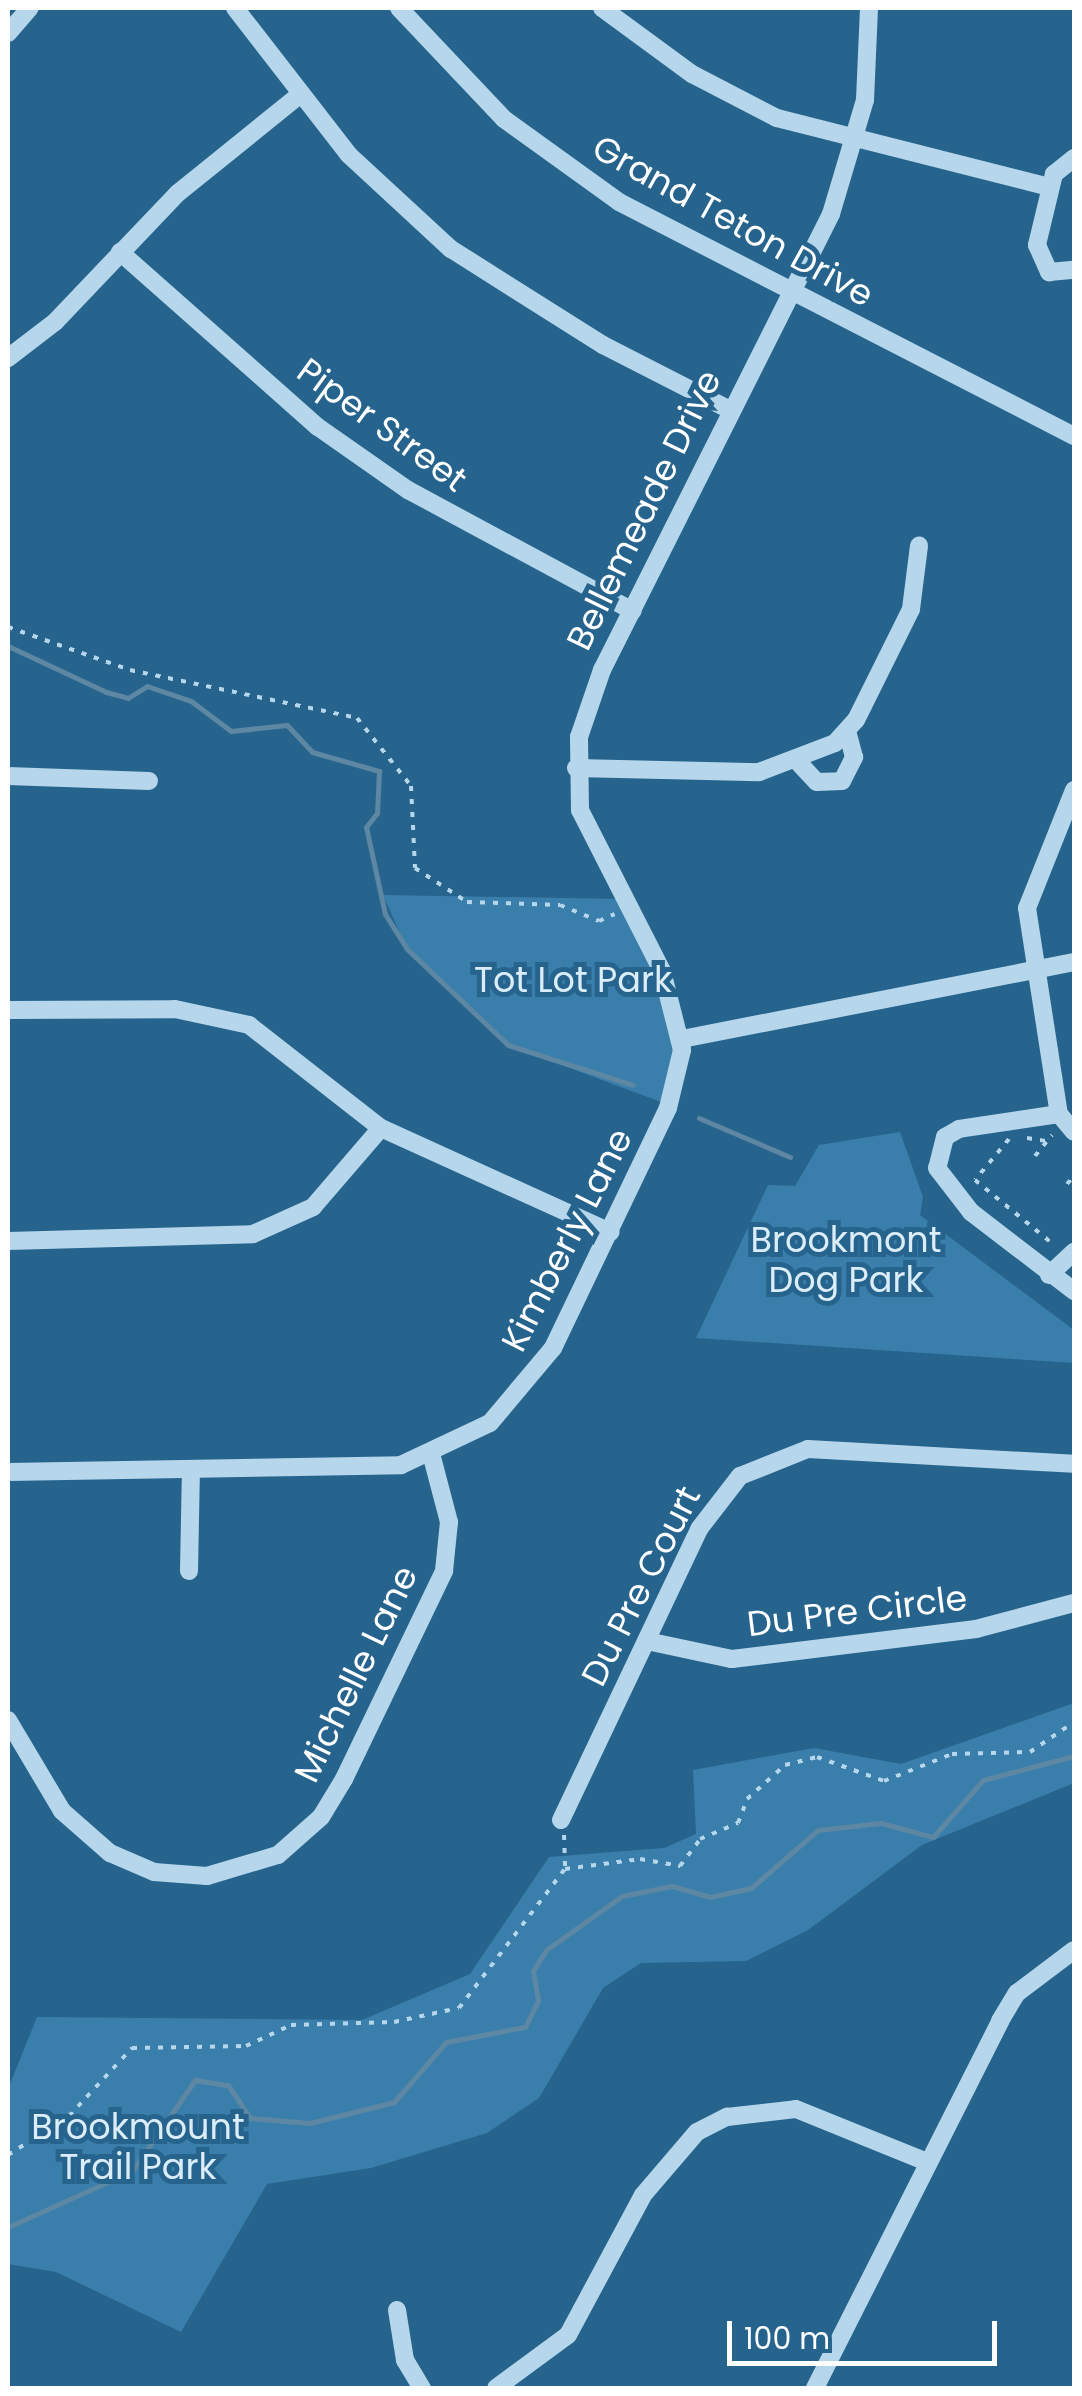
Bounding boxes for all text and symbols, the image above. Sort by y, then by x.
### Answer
street label: Grand Teton Drive [585,126,881,316]
street label: Piper Street [289,349,475,501]
street label: Bellemeade Drive [558,363,730,657]
park label: Tot Lot Park [474,959,672,1001]
street label: Kimberly Lane [493,1122,641,1358]
park label: Brookmont Dog Park [751,1219,941,1301]
street label: Du Pre Court [573,1479,709,1693]
street label: Michelle Lane [286,1559,426,1789]
street label: Du Pre Circle [745,1577,969,1645]
park label: Brookmount Trail Park [31,2106,245,2188]
scale bar [732,2301,1002,2363]
text: 100 m [744,2317,830,2360]

